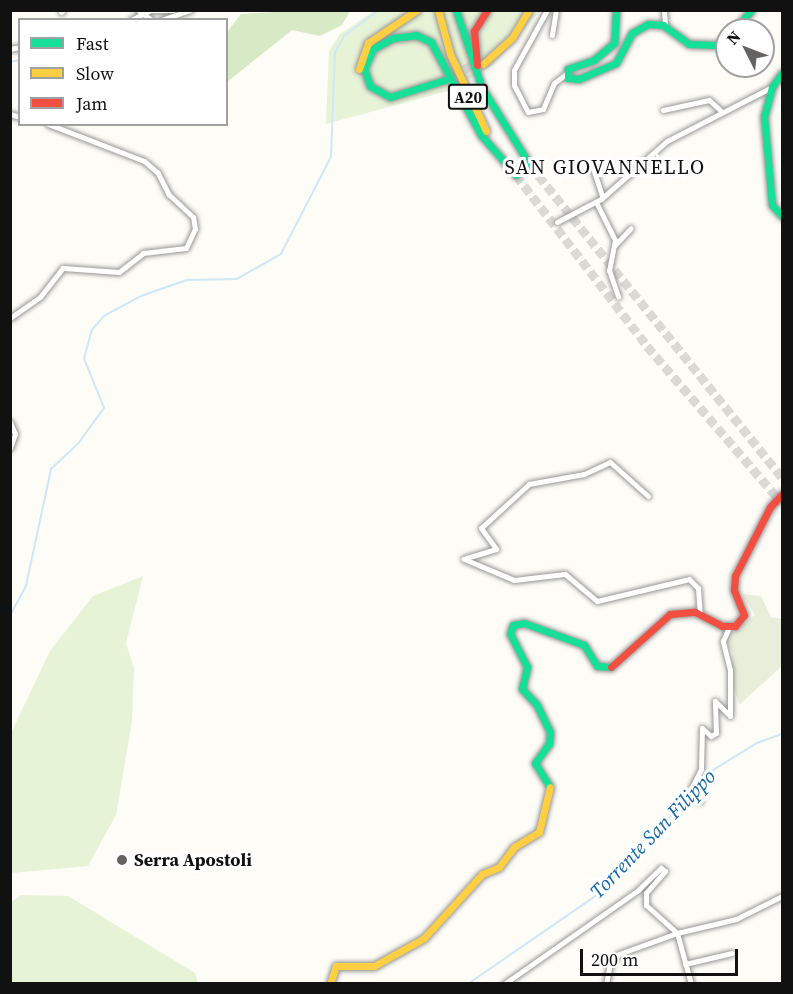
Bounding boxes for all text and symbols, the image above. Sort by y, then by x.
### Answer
legend [18,18,228,126]
north arrow [715,18,775,78]
text: N [721,26,745,49]
text: Fast [76,31,109,56]
text: Slow [76,61,114,86]
road number: A20 [447,84,489,110]
text: Jam [76,91,108,116]
district label: SAN GIOVANNELLO [504,155,706,179]
water label: Torrente San Filippo [585,765,721,903]
place label: Serra Apostoli [134,849,252,871]
marker: Serra Apostoli [115,853,129,867]
scale bar [583,937,740,975]
text: 200 m [591,947,638,972]

